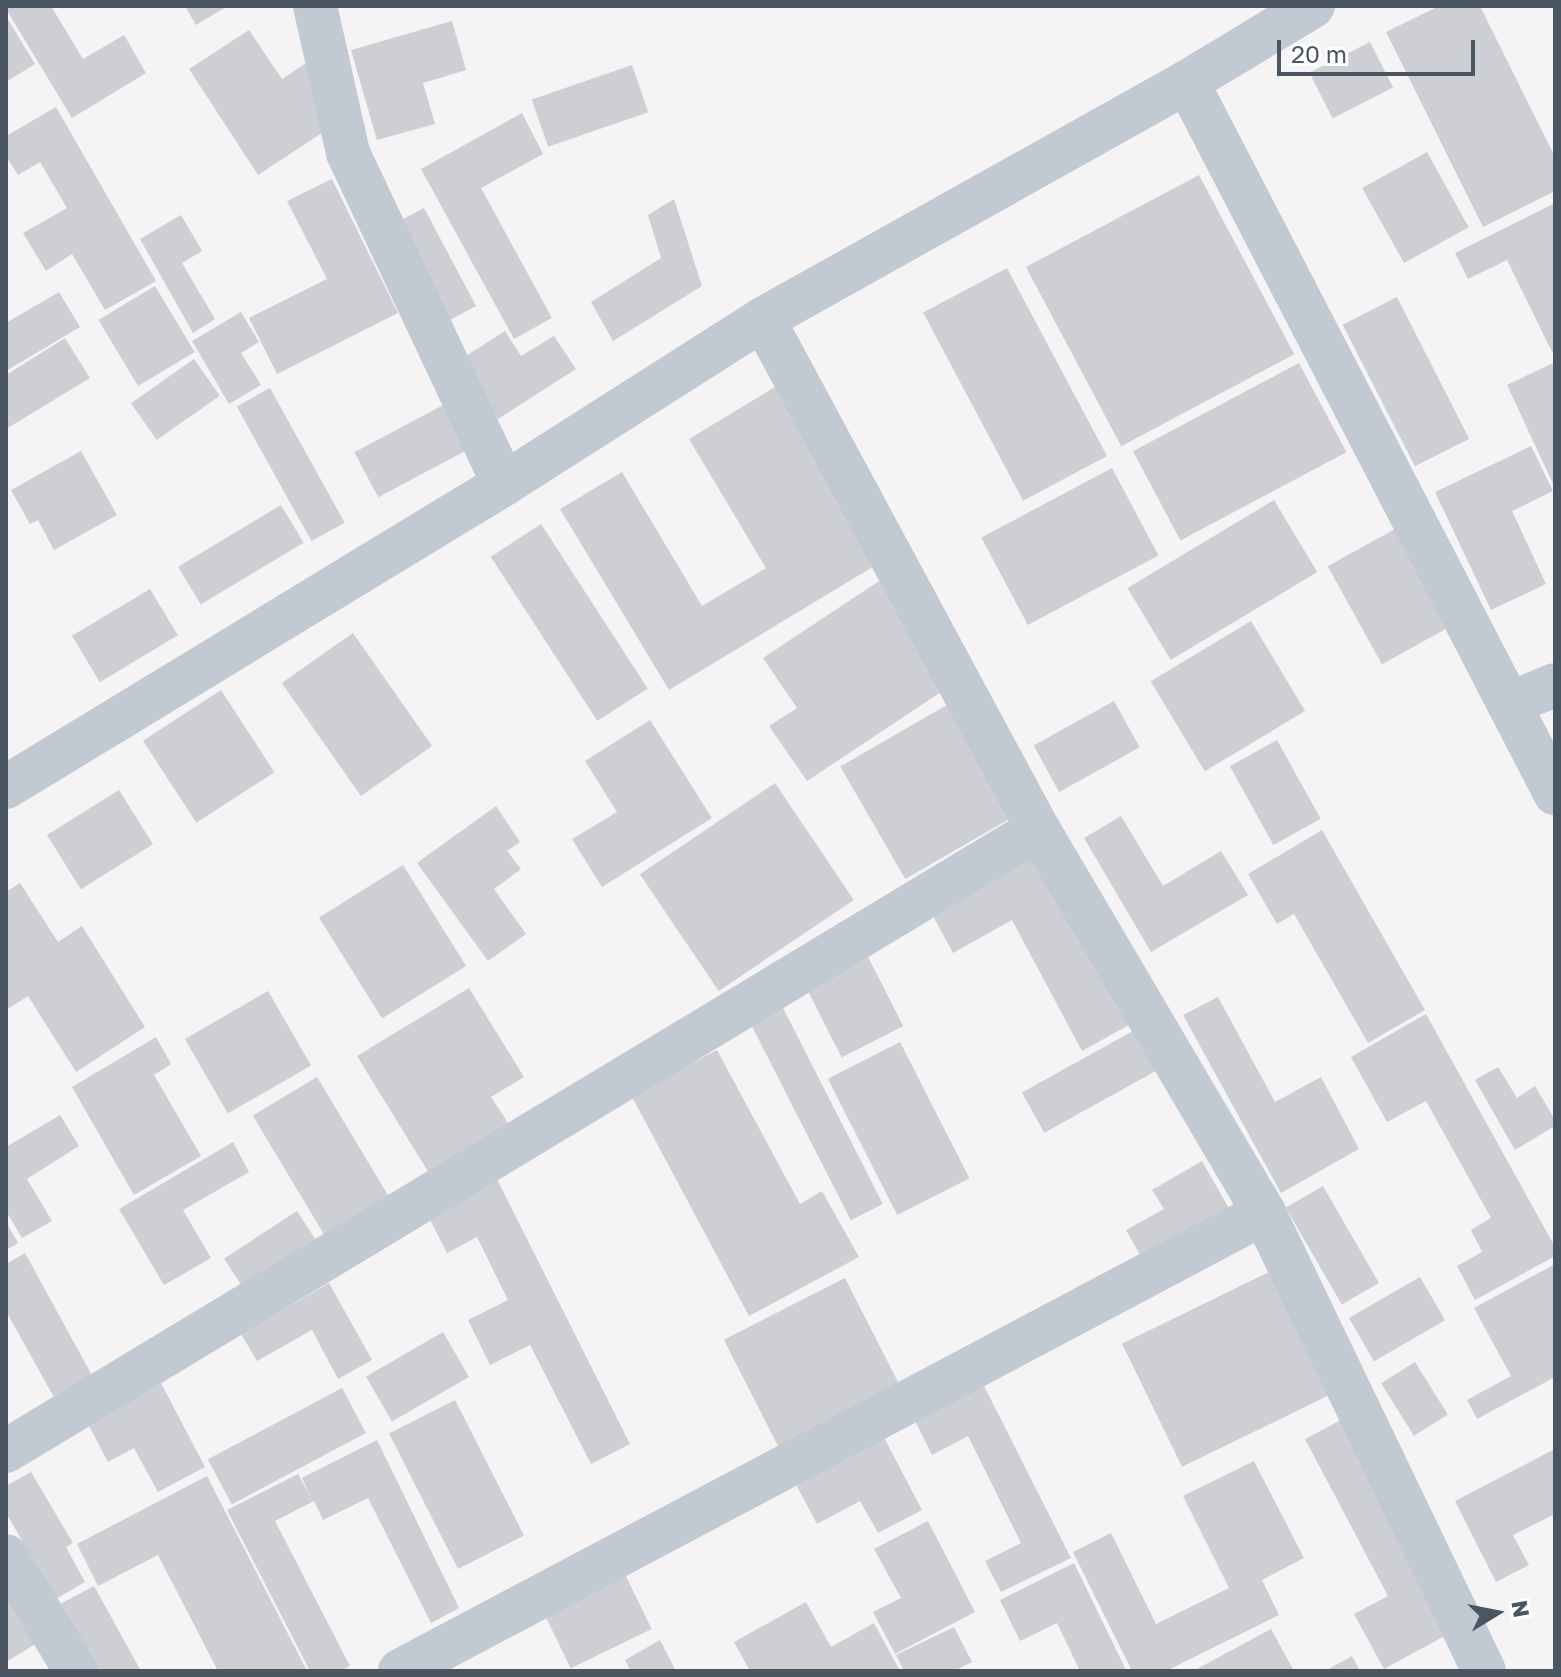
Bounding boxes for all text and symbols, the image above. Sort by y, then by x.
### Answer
scale bar [1281,24,1479,74]
text: 20 m [1291,39,1347,68]
north arrow [1457,1573,1537,1653]
text: N [1506,1598,1536,1619]

